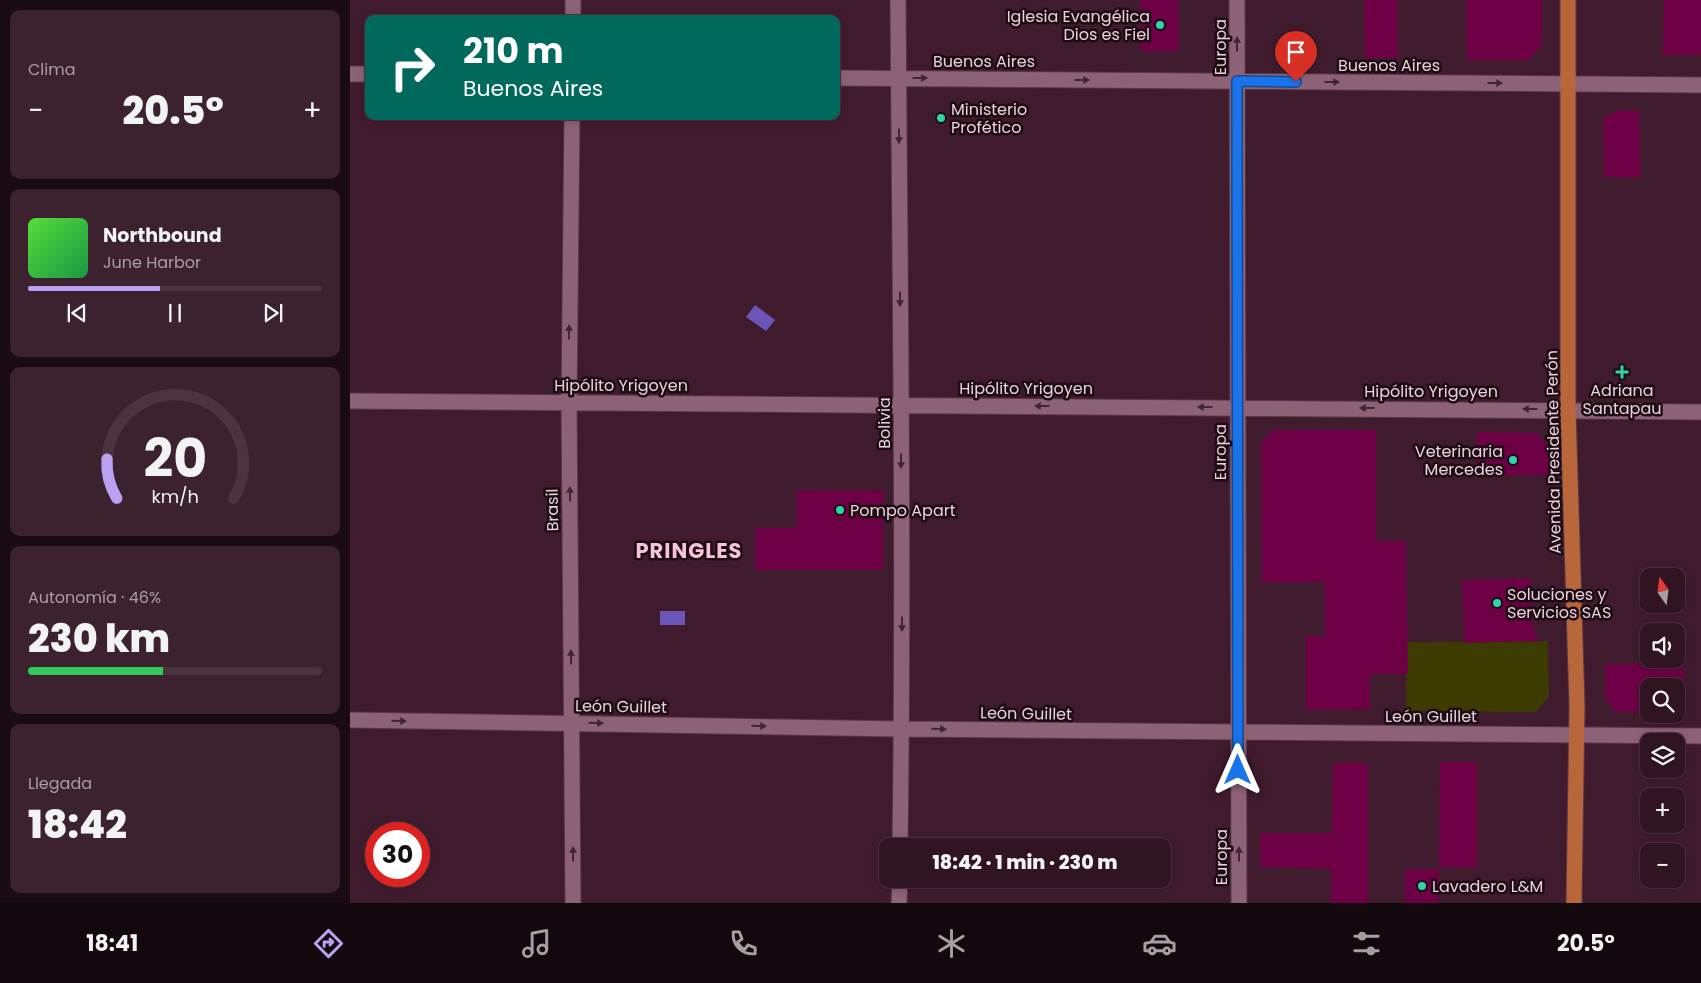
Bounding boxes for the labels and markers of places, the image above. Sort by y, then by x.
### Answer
place label: Iglesia Evangélica Dios es Fiel [1007,5,1150,46]
marker: Iglesia Evangélica Dios es Fiel [1154,19,1166,31]
pin [1275,31,1317,82]
place label: Ministerio Profético [951,98,1027,139]
marker: Ministerio Profético [935,112,947,124]
marker: Adriana Santapau [1616,366,1628,378]
place label: Adriana Santapau [1583,379,1661,420]
place label: Veterinaria Mercedes [1415,440,1503,481]
marker: Veterinaria Mercedes [1507,454,1519,466]
place label: Pompo Apart [850,499,956,522]
marker: Pompo Apart [834,504,846,516]
place label: Soluciones y Servicios SAS [1507,583,1611,624]
marker: Soluciones y Servicios SAS [1491,597,1503,609]
place label: Lavadero L&M [1432,875,1543,898]
marker: Lavadero L&M [1416,880,1428,892]

